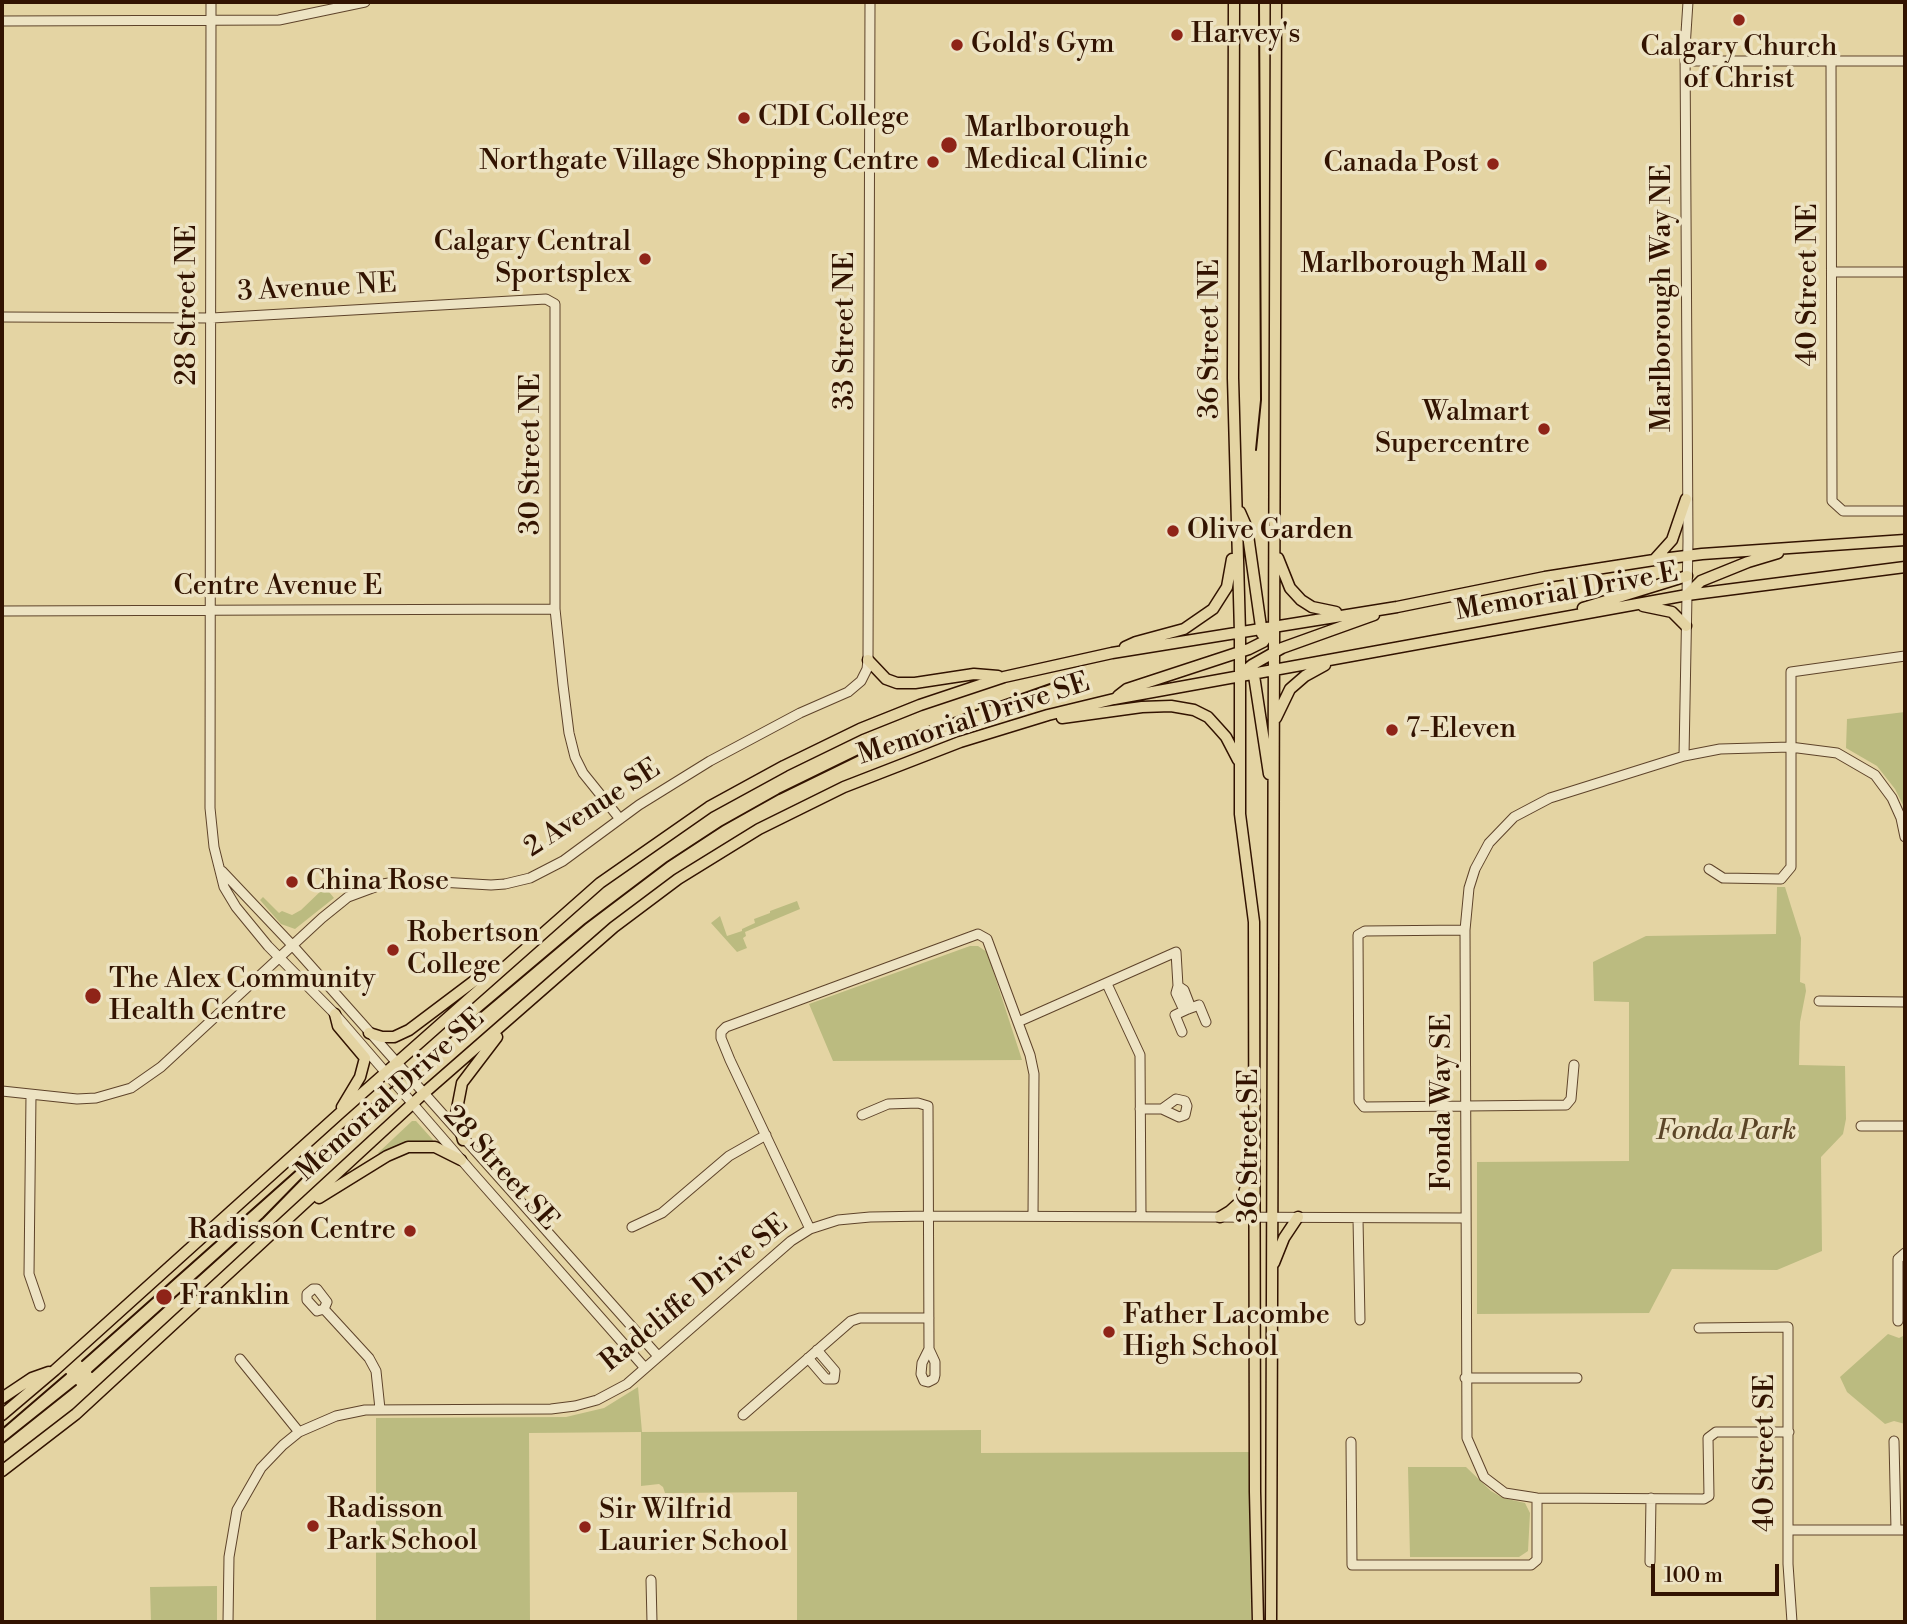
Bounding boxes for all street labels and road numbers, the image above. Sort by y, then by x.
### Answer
street label: Marlborough Way NE [1646,164,1680,432]
street label: 40 Street NE [1792,204,1826,366]
street label: 28 Street NE [171,225,205,385]
street label: 33 Street NE [829,252,863,410]
street label: 36 Street NE [1194,259,1228,419]
street label: 3 Avenue NE [237,268,397,310]
street label: 30 Street NE [515,373,549,535]
street label: Memorial Drive E [1453,557,1681,629]
street label: Centre Avenue E [173,570,383,604]
street label: Memorial Drive SE [854,667,1094,773]
street label: 2 Avenue SE [519,753,667,865]
street label: Memorial Drive SE [290,1003,492,1189]
street label: Fonda Way SE [1426,1013,1460,1191]
street label: 36 Street SE [1233,1068,1267,1224]
street label: 28 Street SE [435,1100,565,1238]
street label: Radcliffe Drive SE [594,1208,796,1380]
street label: 40 Street SE [1749,1374,1783,1532]

